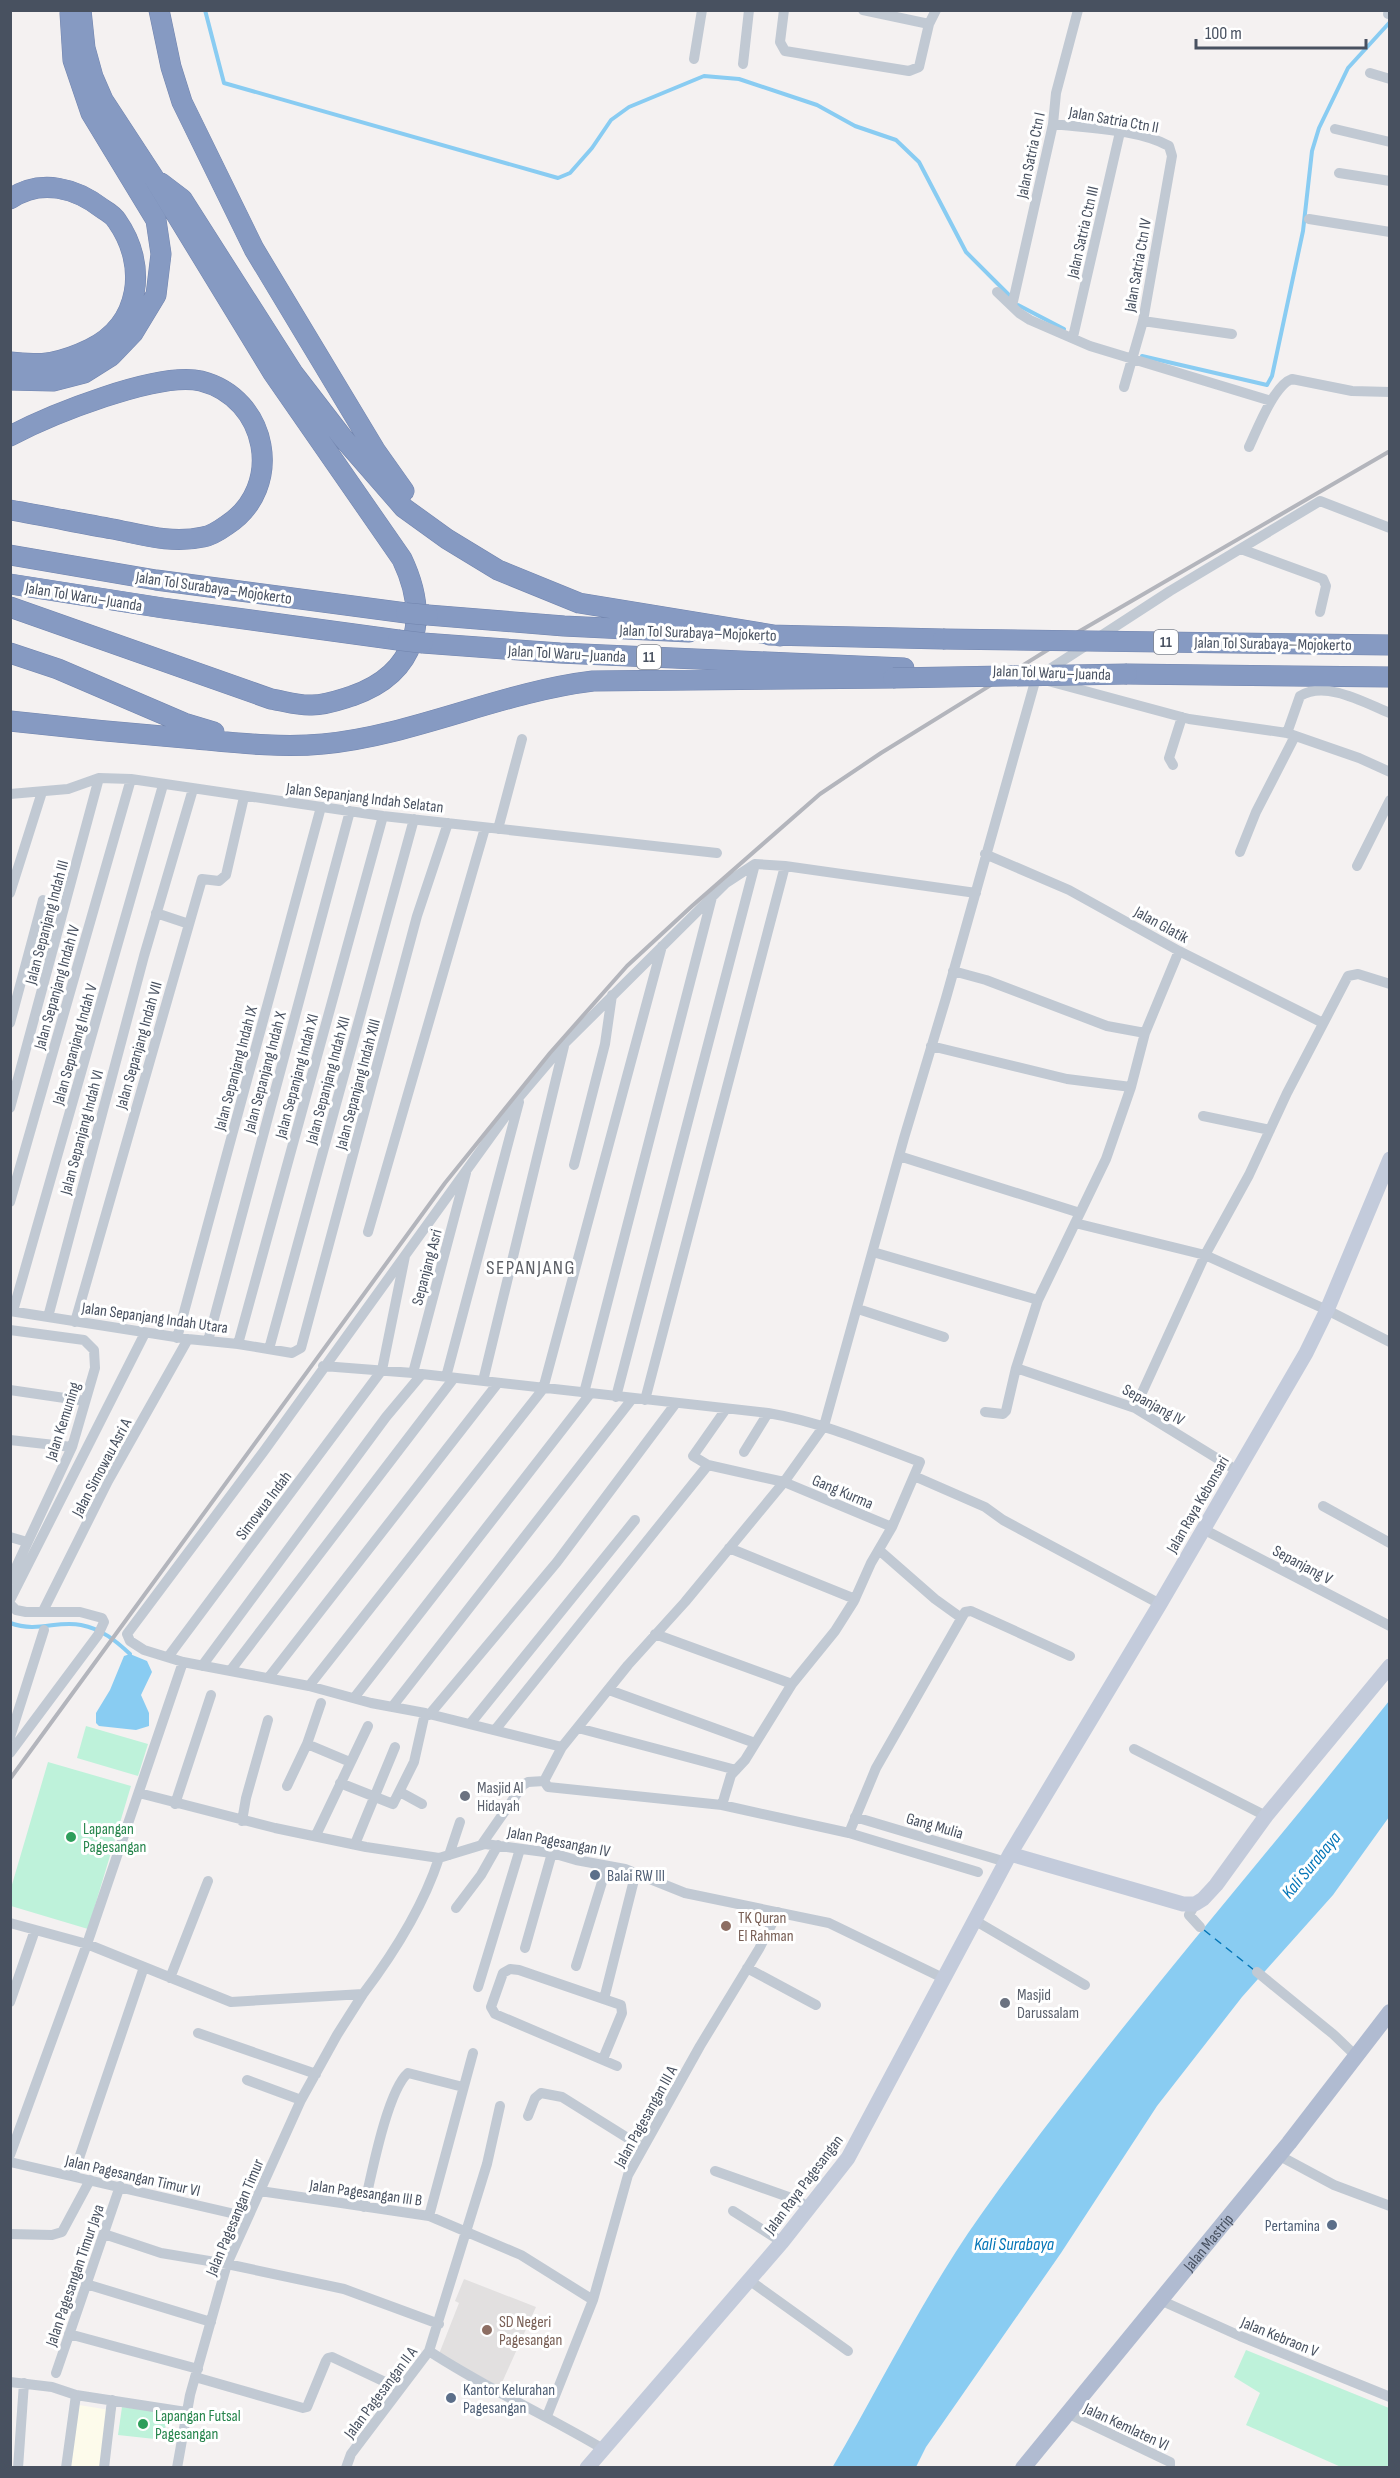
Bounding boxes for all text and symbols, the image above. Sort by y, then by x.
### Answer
scale bar [1196,12,1366,50]
text: 100 m [1205,23,1242,44]
street label: Jalan Satria Ctn II [1066,103,1160,138]
street label: Jalan Satria Ctn I [1013,111,1050,201]
street label: Jalan Satria Ctn III [1063,184,1103,281]
street label: Jalan Satria Ctn IV [1121,216,1156,314]
street label: Jalan Tol Surabaya–Mojokerto [134,568,293,609]
street label: Jalan Tol Waru–Juanda [23,579,144,616]
street label: Jalan Tol Surabaya–Mojokerto [618,621,777,646]
road number: 11 [1154,630,1178,654]
street label: Jalan Tol Surabaya–Mojokerto [1193,634,1352,655]
street label: Jalan Tol Waru–Juanda [507,642,626,667]
road number: 11 [637,645,661,669]
street label: Jalan Tol Waru–Juanda [992,662,1111,685]
street label: Jalan Sepanjang Indah Selatan [284,779,444,818]
street label: Jalan Sepanjang Indah III [21,858,73,987]
street label: Jalan Glatik [1130,902,1192,948]
street label: Jalan Sepanjang Indah IV [30,922,84,1053]
street label: Jalan Sepanjang Indah VII [112,980,167,1112]
street label: Jalan Sepanjang Indah V [49,981,102,1108]
street label: Jalan Sepanjang Indah IX [210,1004,262,1134]
street label: Jalan Sepanjang Indah X [240,1009,291,1136]
street label: Jalan Sepanjang Indah XI [271,1012,323,1142]
street label: Jalan Sepanjang Indah XII [302,1015,355,1147]
street label: Jalan Sepanjang Indah XIII [332,1017,385,1153]
street label: Jalan Sepanjang Indah VI [56,1068,108,1198]
street label: Sepanjang Asri [408,1227,447,1307]
district label: SEPANJANG [486,1256,576,1280]
street label: Jalan Sepanjang Indah Utara [80,1299,229,1338]
street label: Jalan Kemuning [42,1380,85,1464]
street label: Sepanjang IV [1119,1380,1188,1431]
street label: Jalan Simowau Asri A [68,1415,136,1521]
street label: Jalan Raya Kebonsari [1162,1453,1234,1557]
street label: Simowua Indah [232,1468,296,1544]
street label: Gang Kurma [809,1471,876,1514]
street label: Sepanjang V [1269,1542,1336,1589]
place label: Masjid Al Hidayah [477,1779,524,1816]
marker: Masjid Al Hidayah [458,1789,472,1803]
street label: Gang Mulia [904,1809,965,1844]
place label: Lapangan Pagesangan [83,1820,146,1857]
street label: Jalan Pagesangan IV [505,1823,612,1862]
water label: Kali Surabaya [1278,1827,1346,1903]
marker: Lapangan Pagesangan [64,1830,78,1844]
place label: Balai RW III [607,1867,665,1886]
marker: Balai RW III [588,1868,602,1882]
place label: TK Quran El Rahman [738,1909,794,1946]
marker: TK Quran El Rahman [719,1919,733,1933]
place label: Masjid Darussalam [1017,1986,1079,2023]
marker: Masjid Darussalam [998,1996,1012,2010]
street label: Jalan Pagesangan III A [610,2063,682,2172]
street label: Jalan Raya Pagesangan [760,2132,848,2239]
street label: Jalan Pagesangan Timur VI [62,2151,202,2201]
street label: Jalan Pagesangan Timur [202,2156,269,2280]
street label: Jalan Pagesangan III B [307,2176,423,2211]
street label: Jalan Pagesangan Timur Jaya [42,2202,109,2350]
street label: Jalan Mastrip [1179,2210,1238,2276]
place label: Pertamina [1265,2217,1320,2236]
marker: Pertamina [1325,2218,1339,2232]
water label: Kali Surabaya [974,2234,1055,2255]
place label: SD Negeri Pagesangan [499,2313,562,2350]
street label: Jalan Kebraon V [1237,2313,1322,2362]
marker: SD Negeri Pagesangan [480,2323,494,2337]
street label: Jalan Pagesangan II A [340,2343,422,2443]
place label: Kantor Kelurahan Pagesangan [463,2381,555,2418]
marker: Kantor Kelurahan Pagesangan [444,2391,458,2405]
street label: Jalan Kemlaten VI [1080,2399,1172,2455]
place label: Lapangan Futsal Pagesangan [155,2407,241,2444]
marker: Lapangan Futsal Pagesangan [136,2417,150,2431]

